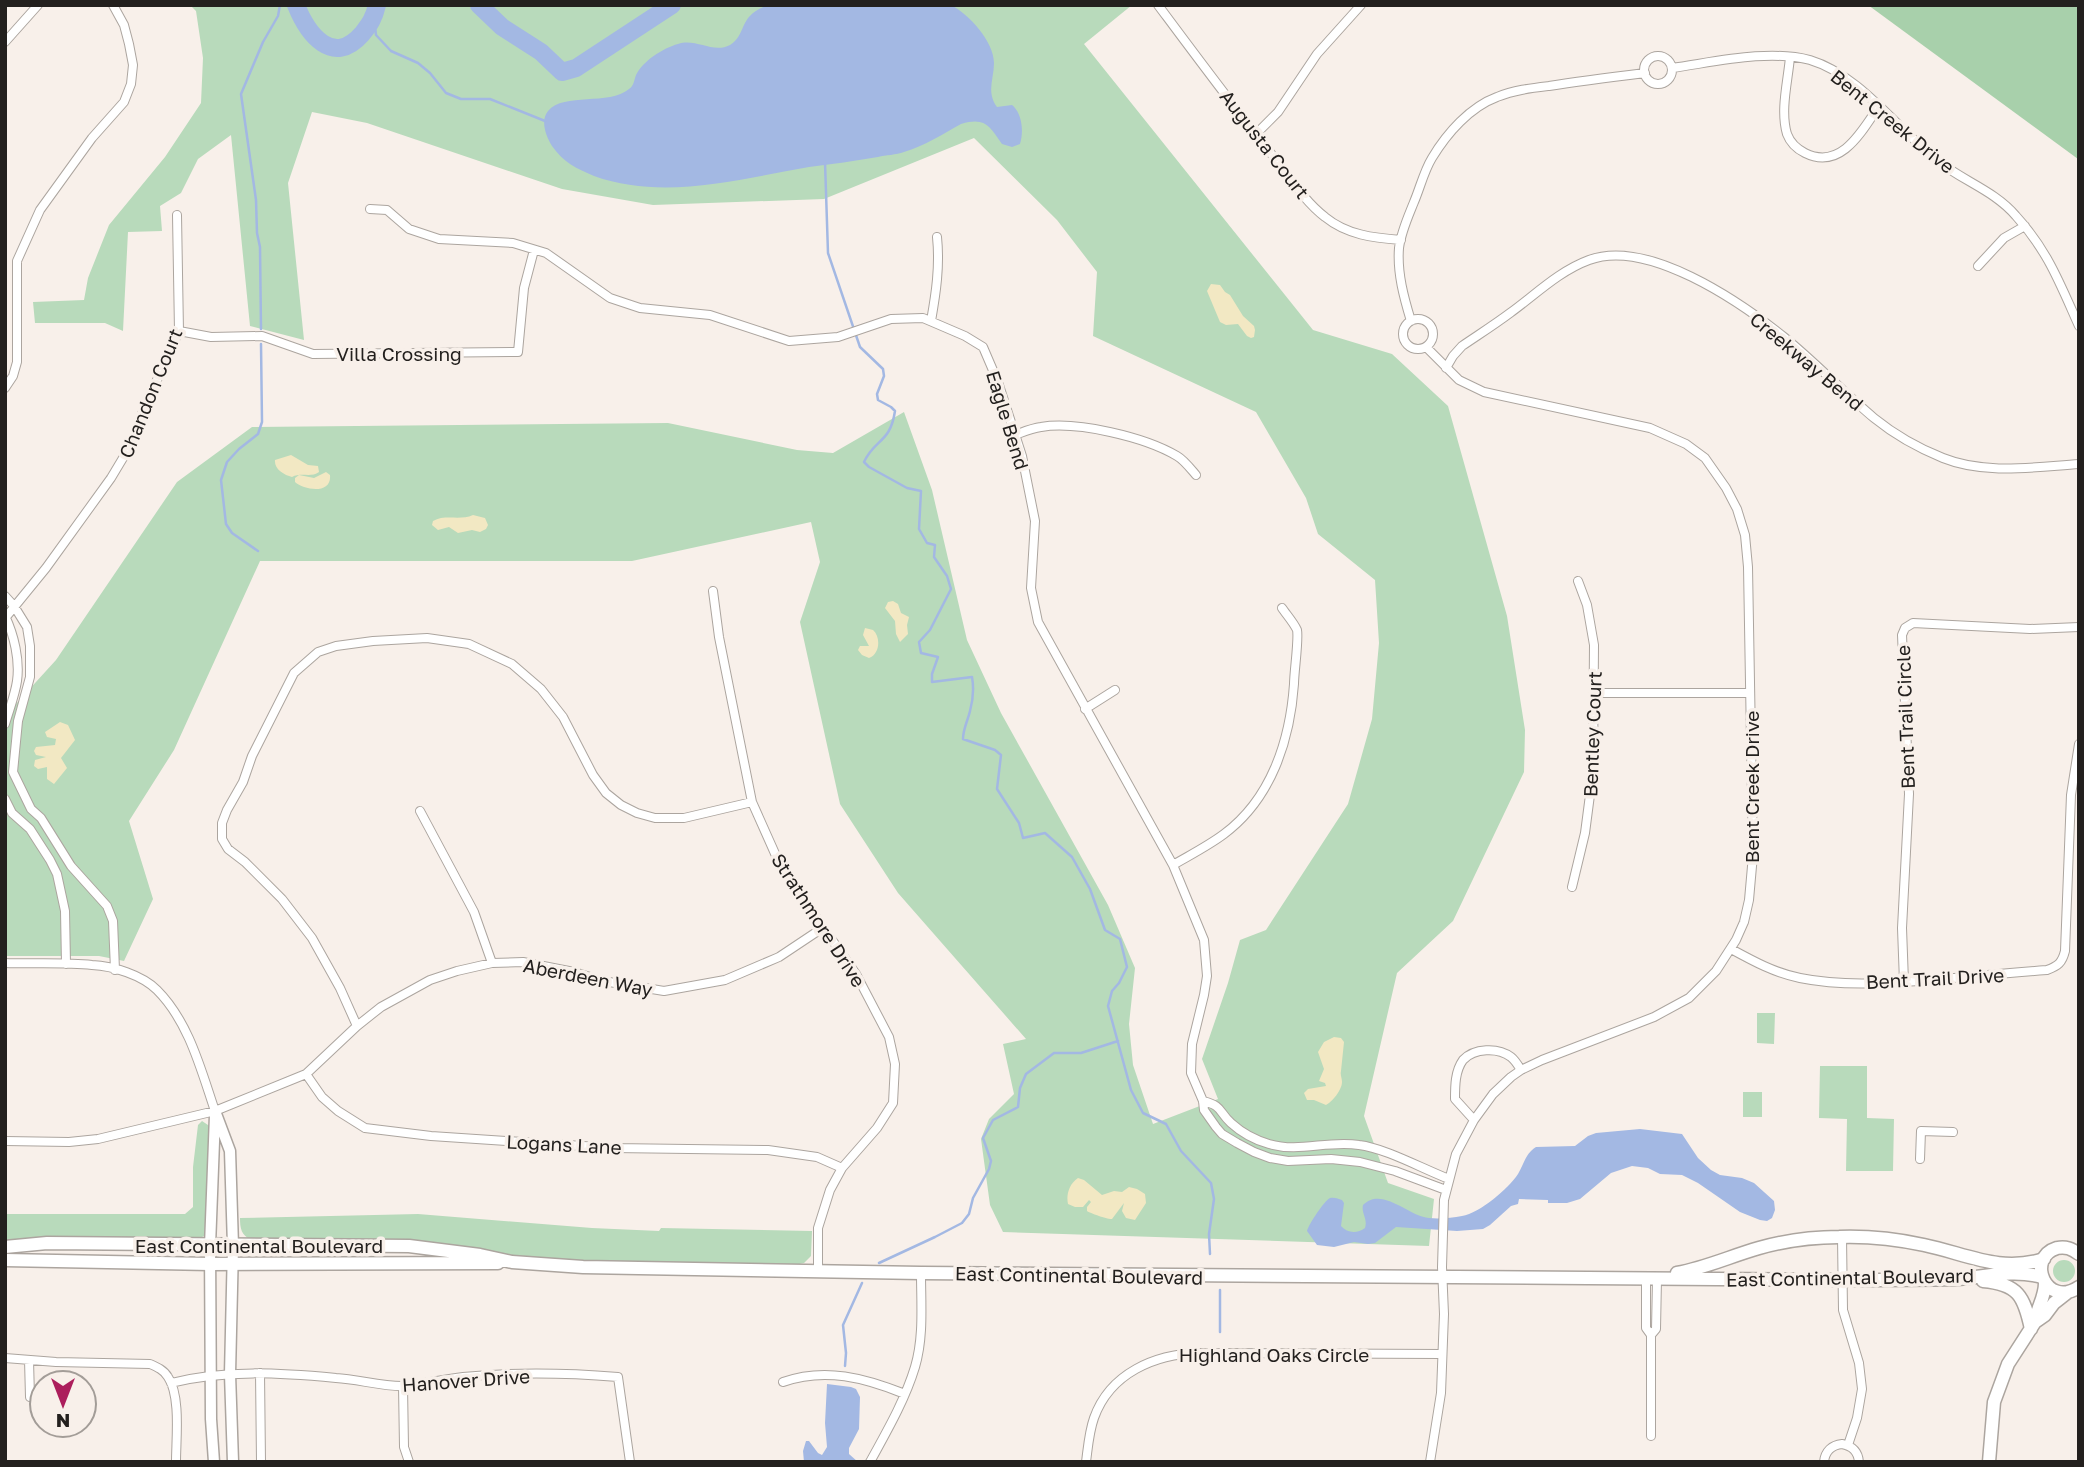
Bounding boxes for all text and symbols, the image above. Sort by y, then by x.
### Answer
street label: Bent Creek Drive [1827,64,1959,178]
street label: Augusta Court [1215,85,1315,203]
street label: Creekway Bend [1746,307,1868,415]
street label: Chandon Court [114,325,186,461]
street label: Villa Crossing [336,342,462,365]
street label: Eagle Bend [982,368,1034,472]
street label: Bent Trail Circle [1891,645,1919,789]
street label: Bentley Court [1578,671,1606,797]
street label: Bent Creek Drive [1740,711,1763,863]
street label: Strathmore Drive [767,849,871,991]
street label: Aberdeen Way [521,953,655,1001]
street label: Bent Trail Drive [1865,963,2005,993]
street label: Logans Lane [506,1129,622,1159]
street label: East Continental Boulevard [135,1234,383,1257]
street label: East Continental Boulevard [955,1261,1203,1289]
street label: East Continental Boulevard [1726,1263,1974,1291]
street label: Highland Oaks Circle [1179,1343,1369,1366]
street label: Hanover Drive [401,1364,531,1396]
north arrow [28,1369,98,1439]
text: N [56,1410,70,1433]

